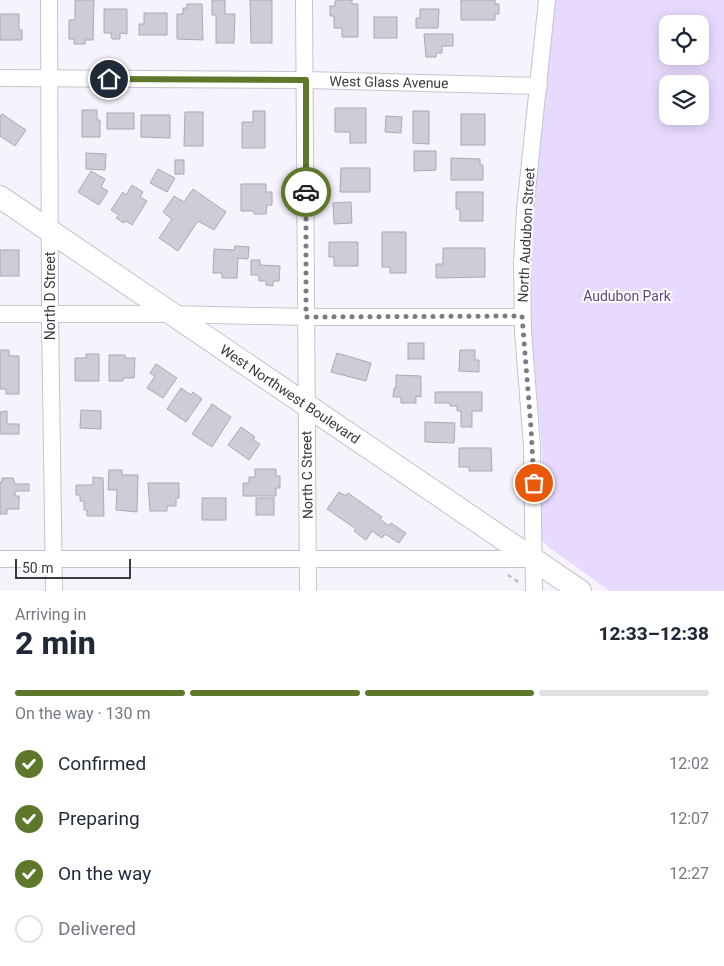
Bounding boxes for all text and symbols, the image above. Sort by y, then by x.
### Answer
map controls [659,15,709,125]
button: locate [659,15,709,65]
pin [88,58,130,100]
icon: home [95,65,123,93]
street label: West Glass Avenue [329,73,449,91]
button: layers [659,75,709,125]
courier [281,167,331,217]
street label: North Audubon Street [514,167,538,303]
icon: car [292,178,320,206]
street label: North D Street [42,251,58,340]
park label: Audubon Park [583,288,672,304]
street label: West Northwest Boulevard [217,341,363,447]
street label: North C Street [298,430,316,519]
pin [513,462,555,504]
icon: bag [520,469,548,497]
scale bar [15,556,131,579]
text: 50 m [22,560,54,576]
text: Arriving in [15,605,86,624]
text: 12:33–12:38 [598,622,709,645]
text: 2 min [15,624,96,662]
text: On the way · 130 m [15,704,151,723]
icon: check [15,750,43,778]
text: Confirmed [58,752,146,775]
text: 12:02 [669,754,709,773]
icon: check [15,805,43,833]
text: Preparing [58,807,140,830]
text: 12:07 [669,809,709,828]
icon: check [15,860,43,888]
text: On the way [58,862,151,885]
text: 12:27 [669,864,709,883]
text: Delivered [58,917,136,940]

